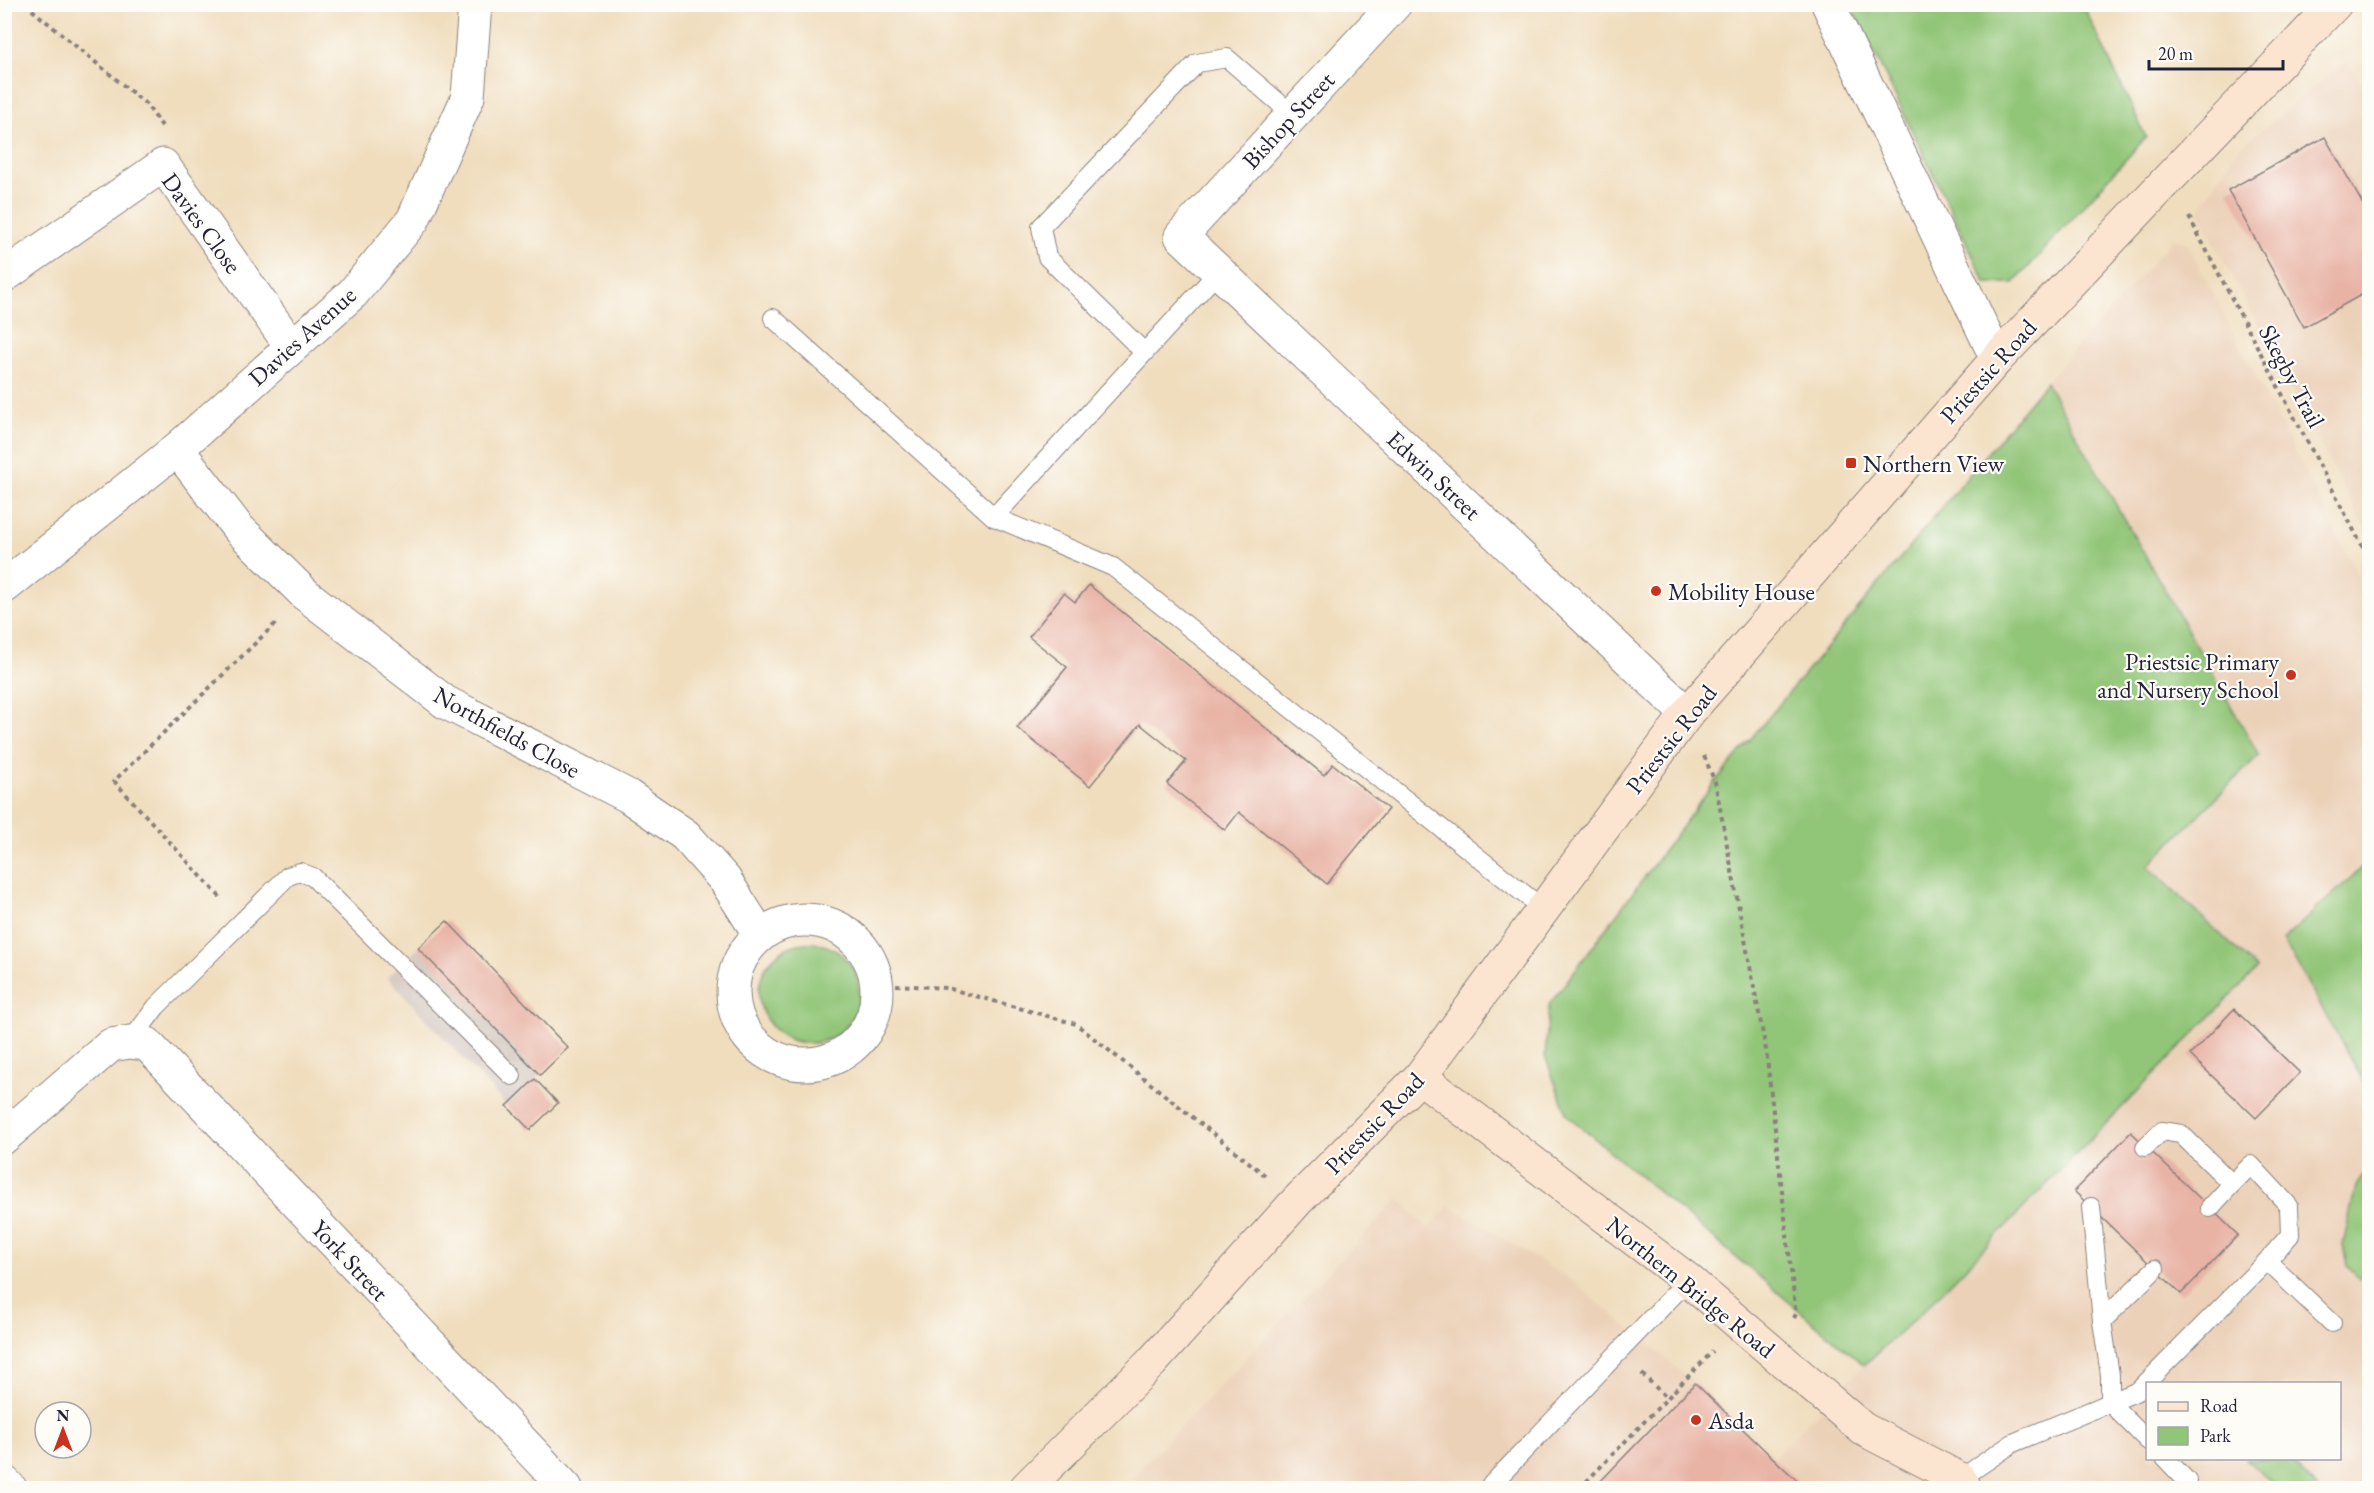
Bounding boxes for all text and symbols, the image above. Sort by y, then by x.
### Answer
scale bar [2149,33,2282,71]
text: 20 m [2158,42,2193,65]
street label: Bishop Street [1235,65,1341,175]
street label: Davies Close [155,166,249,280]
street label: Davies Avenue [242,280,362,392]
street label: Priestsic Road [1933,312,2044,430]
street label: Skegby Trail [2252,319,2332,433]
street label: Edwin Street [1380,424,1488,527]
place label: Northern View [1863,448,2005,479]
marker: Northern View [1844,456,1858,470]
place label: Mobility House [1668,576,1815,607]
marker: Mobility House [1649,584,1663,598]
place label: Priestsic Primary and Nursery School [2097,646,2279,705]
marker: Priestsic Primary and Nursery School [2284,668,2298,682]
street label: Priestsic Road [1619,677,1724,800]
street label: Northfields Close [428,679,586,785]
street label: Priestsic Road [1318,1065,1431,1181]
street label: Northern Bridge Road [1600,1209,1782,1365]
street label: York Street [305,1213,396,1308]
legend [2146,1382,2341,1460]
text: Road [2200,1394,2239,1417]
north arrow [33,1400,93,1460]
text: N [57,1405,70,1426]
place label: Asda [1707,1405,1755,1436]
marker: Asda [1689,1413,1703,1427]
text: Park [2200,1424,2231,1447]

